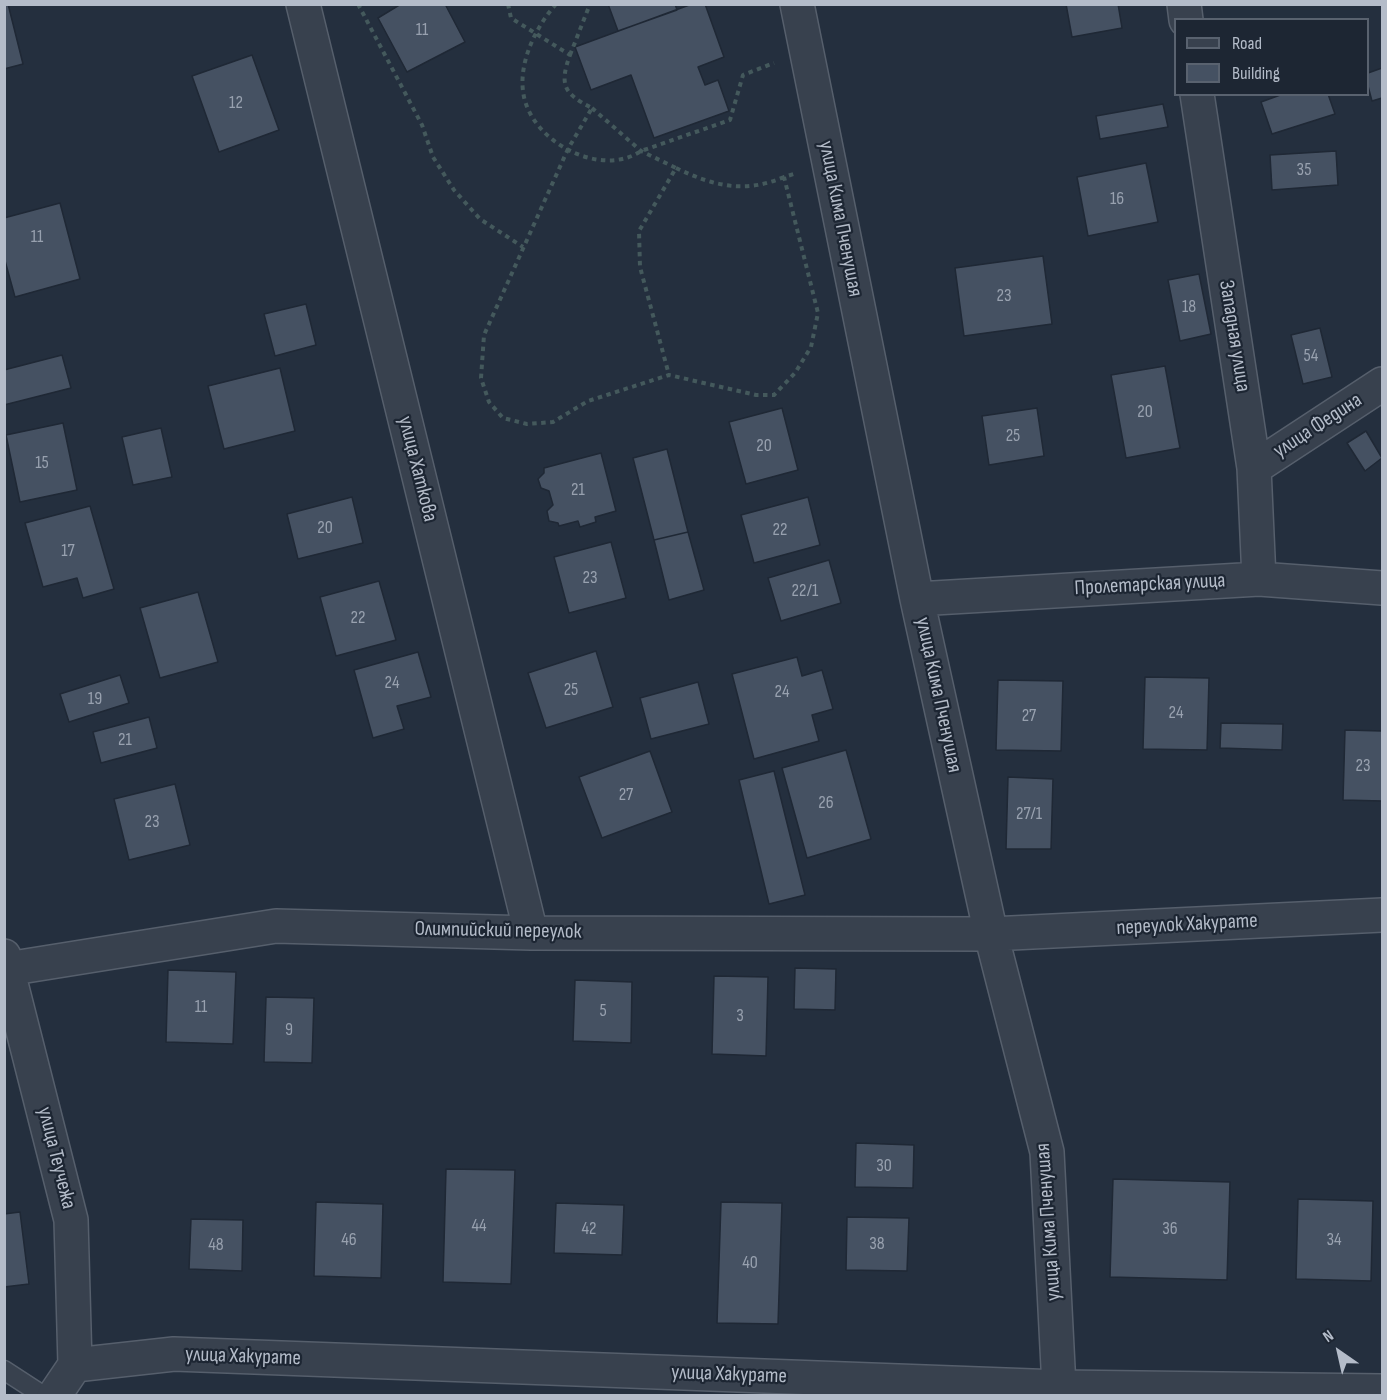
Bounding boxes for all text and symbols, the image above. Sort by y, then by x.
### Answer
legend [1174,18,1369,96]
house number: 11 [416,19,428,41]
text: Road [1232,33,1262,54]
text: Building [1232,63,1280,84]
house number: 12 [229,92,243,114]
street label: улица Кима Пченушая [813,139,867,299]
house number: 35 [1297,159,1311,181]
house number: 16 [1110,188,1124,210]
house number: 11 [31,226,43,248]
street label: Западная улица [1213,278,1255,394]
house number: 23 [997,285,1011,307]
house number: 18 [1182,296,1196,318]
house number: 54 [1304,345,1318,367]
street label: улица Федина [1269,388,1367,464]
house number: 20 [1137,401,1153,423]
street label: улица Хаткова [392,414,442,524]
house number: 25 [1006,425,1020,447]
house number: 20 [756,435,772,457]
house number: 15 [35,452,49,474]
house number: 21 [571,479,585,501]
house number: 20 [317,517,333,539]
house number: 22 [773,519,787,541]
house number: 17 [61,540,75,562]
house number: 23 [583,567,597,589]
street label: Пролетарская улица [1074,568,1226,602]
house number: 22/1 [792,580,818,602]
house number: 22 [351,607,365,629]
street label: улица Кима Пченушая [909,615,967,775]
house number: 24 [385,672,399,694]
house number: 25 [564,679,578,701]
house number: 24 [775,681,789,703]
house number: 19 [88,688,102,710]
house number: 24 [1169,702,1183,724]
house number: 27 [1022,705,1036,727]
house number: 21 [118,729,132,751]
house number: 23 [1356,755,1370,777]
house number: 27 [619,784,633,806]
house number: 26 [818,792,834,814]
house number: 27/1 [1016,803,1042,825]
house number: 23 [145,811,159,833]
street label: переулок Хакурате [1116,909,1258,941]
street label: Олимпийский переулок [414,917,582,945]
house number: 11 [195,996,207,1018]
house number: 5 [599,1000,607,1022]
house number: 3 [736,1005,744,1027]
house number: 9 [285,1019,293,1041]
street label: улица Теучежа [31,1104,81,1212]
street label: улица Кима Пченушая [1031,1142,1067,1302]
house number: 30 [876,1155,892,1177]
house number: 44 [471,1215,487,1237]
house number: 42 [581,1218,597,1240]
house number: 36 [1162,1218,1178,1240]
house number: 46 [341,1229,357,1251]
house number: 34 [1326,1229,1342,1251]
house number: 38 [869,1233,885,1255]
house number: 48 [208,1234,224,1256]
house number: 40 [742,1252,758,1274]
north arrow [1309,1322,1369,1382]
text: N [1320,1326,1338,1347]
street label: улица Хакурате [185,1342,301,1372]
street label: улица Хакурате [671,1360,787,1390]

